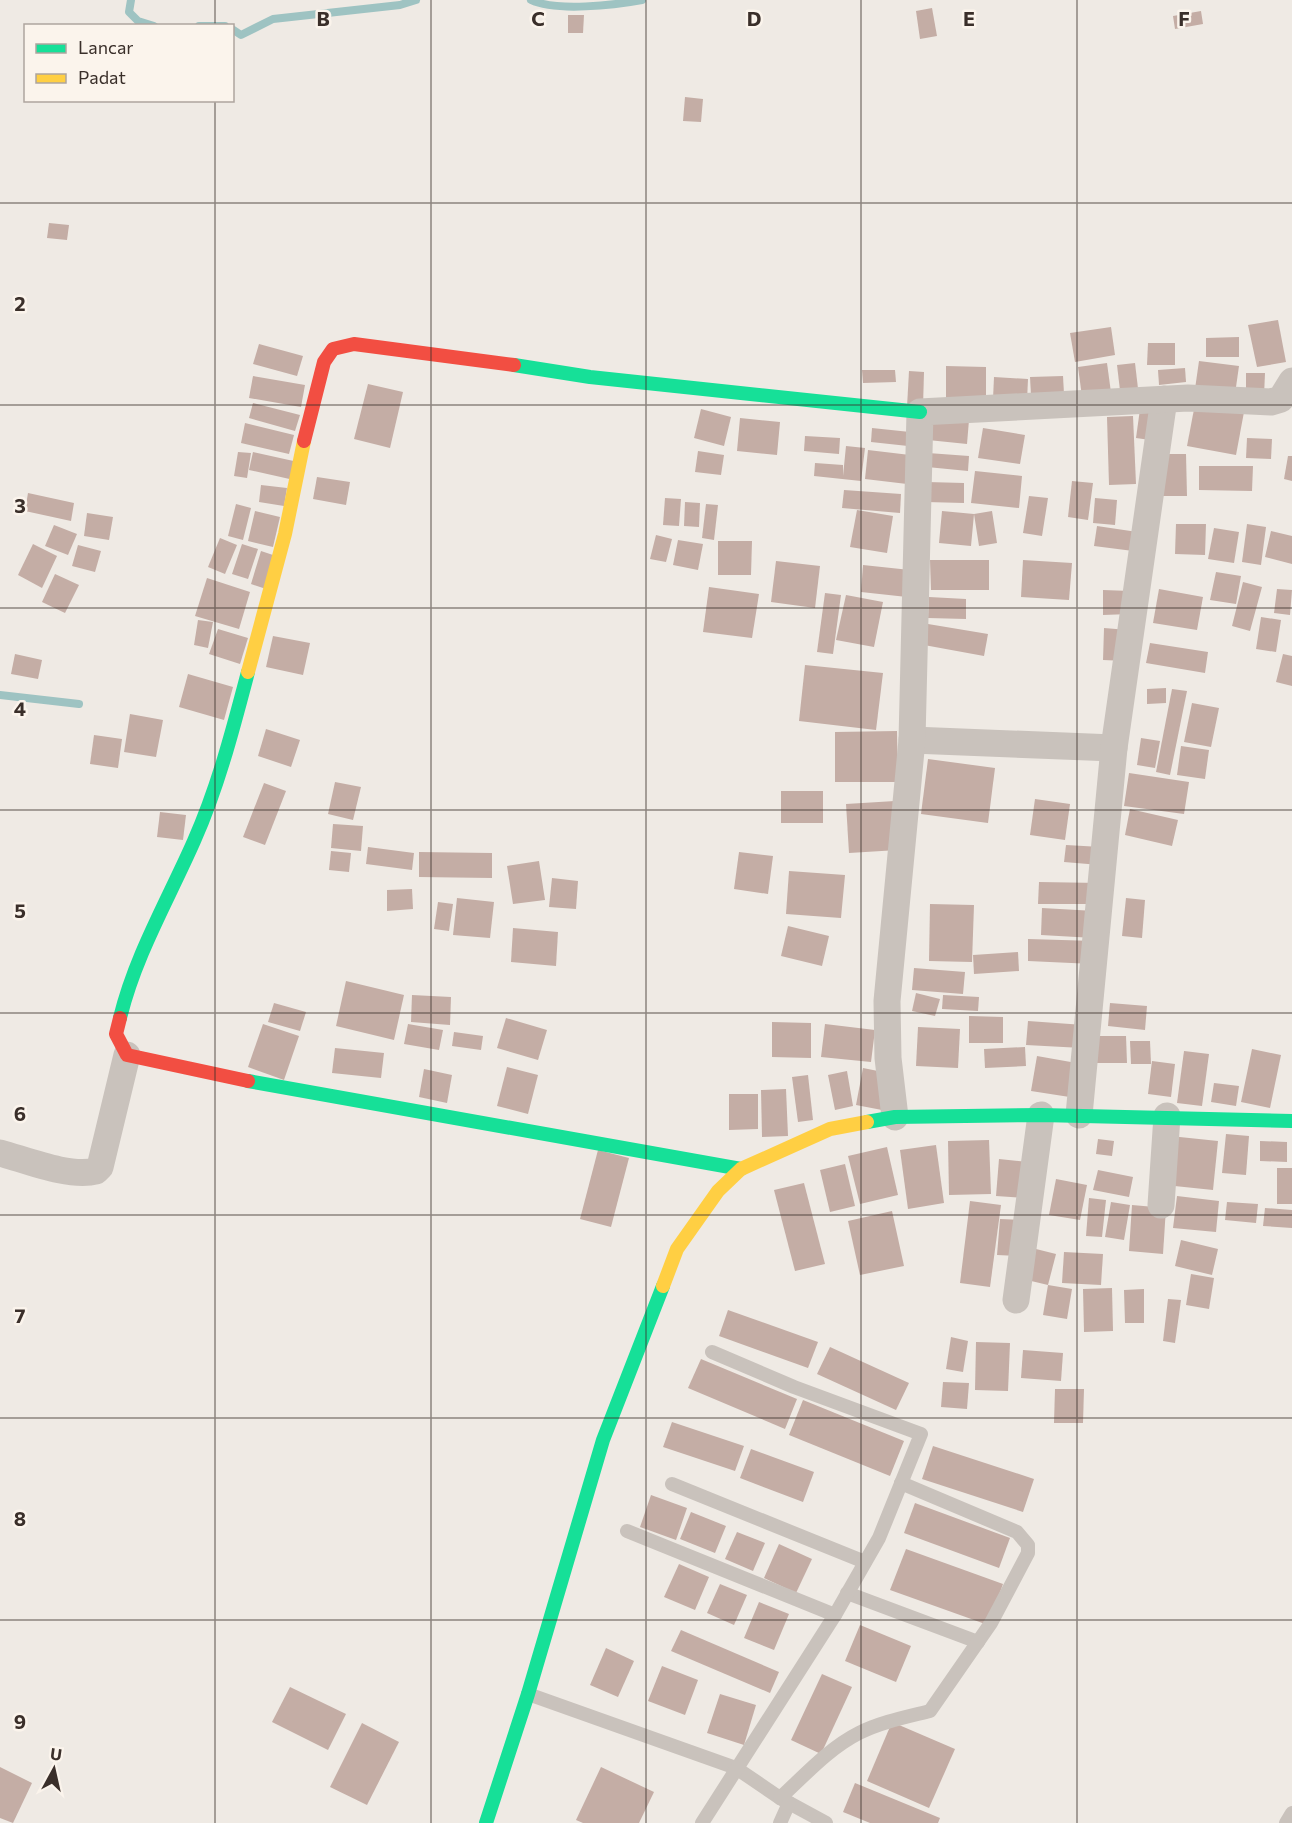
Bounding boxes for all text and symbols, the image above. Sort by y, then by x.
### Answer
text: B [316,6,330,30]
text: C [531,6,545,30]
text: D [747,6,761,30]
text: E [963,6,975,30]
text: F [1178,6,1190,30]
legend [24,24,234,102]
text: Lancar [78,36,134,58]
text: Padat [78,66,126,88]
text: 2 [14,291,26,315]
text: 3 [14,493,26,517]
text: 4 [14,696,26,720]
text: 5 [14,898,26,922]
text: 6 [14,1101,26,1125]
text: 7 [15,1303,26,1327]
text: 8 [14,1506,26,1530]
text: 9 [14,1709,26,1733]
north arrow [24,1739,84,1799]
text: U [49,1743,63,1764]

